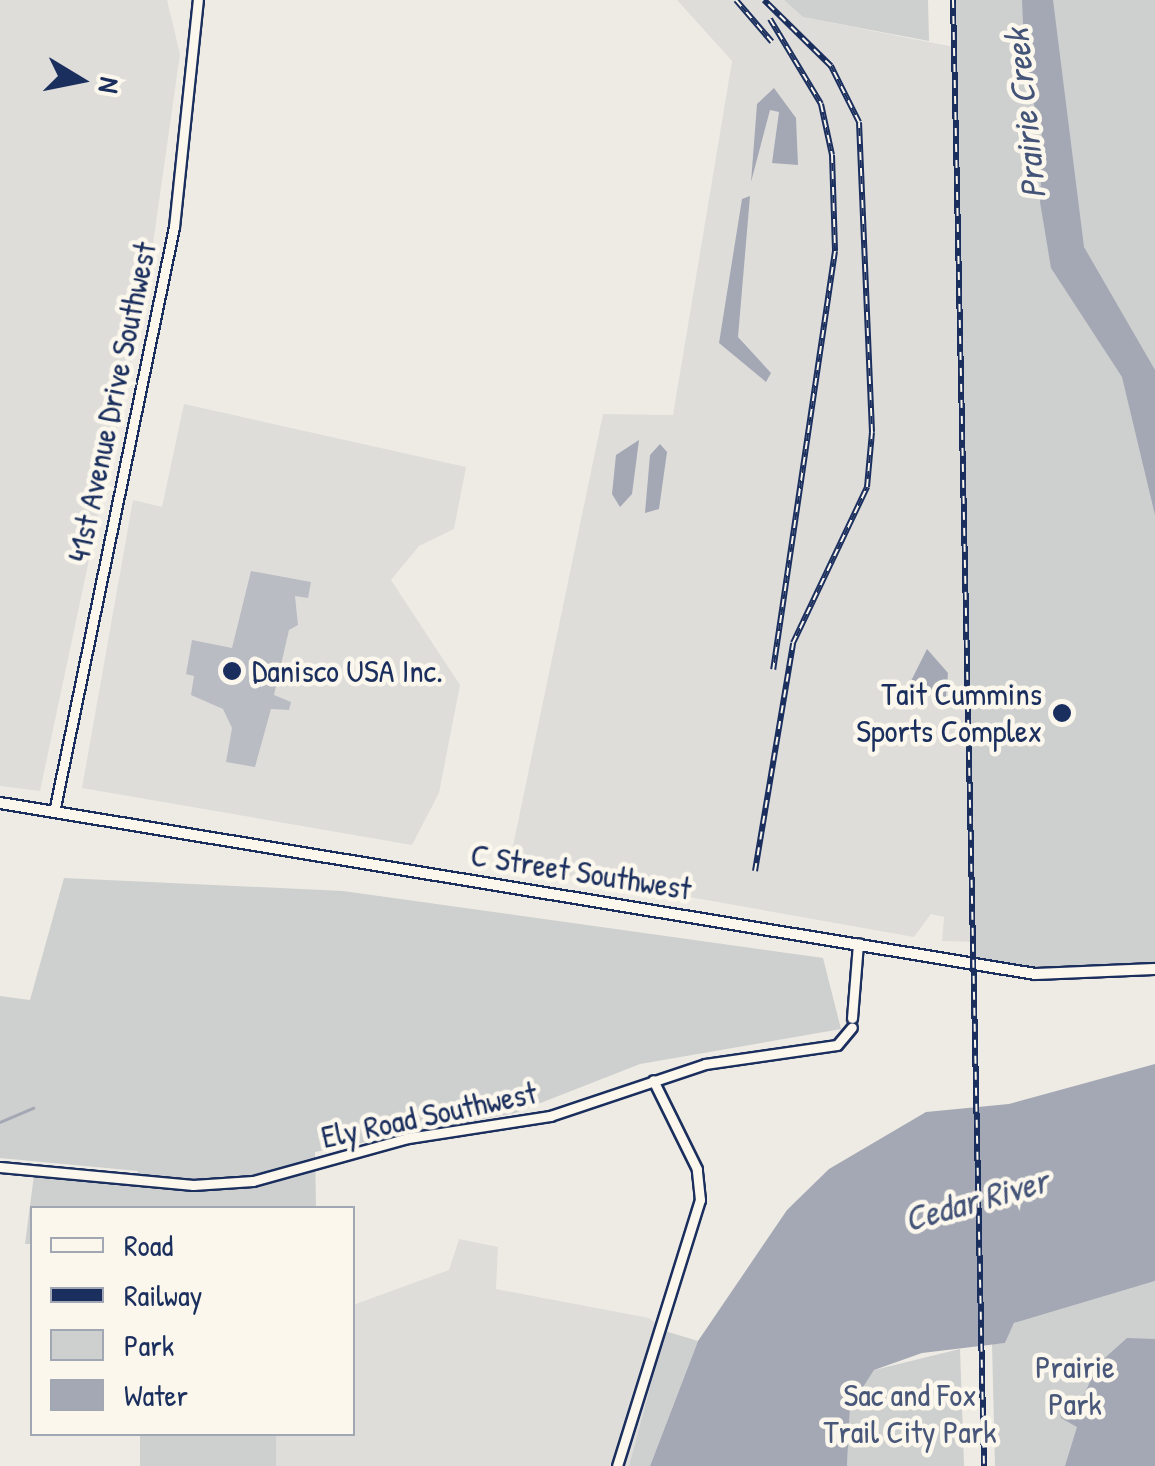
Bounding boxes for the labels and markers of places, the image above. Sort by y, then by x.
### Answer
place label: Danisco USA Inc. [252,652,443,690]
marker: Danisco USA Inc. [221,660,243,682]
place label: Tait Cummins Sports Complex [856,676,1042,751]
marker: Tait Cummins Sports Complex [1051,702,1073,724]

